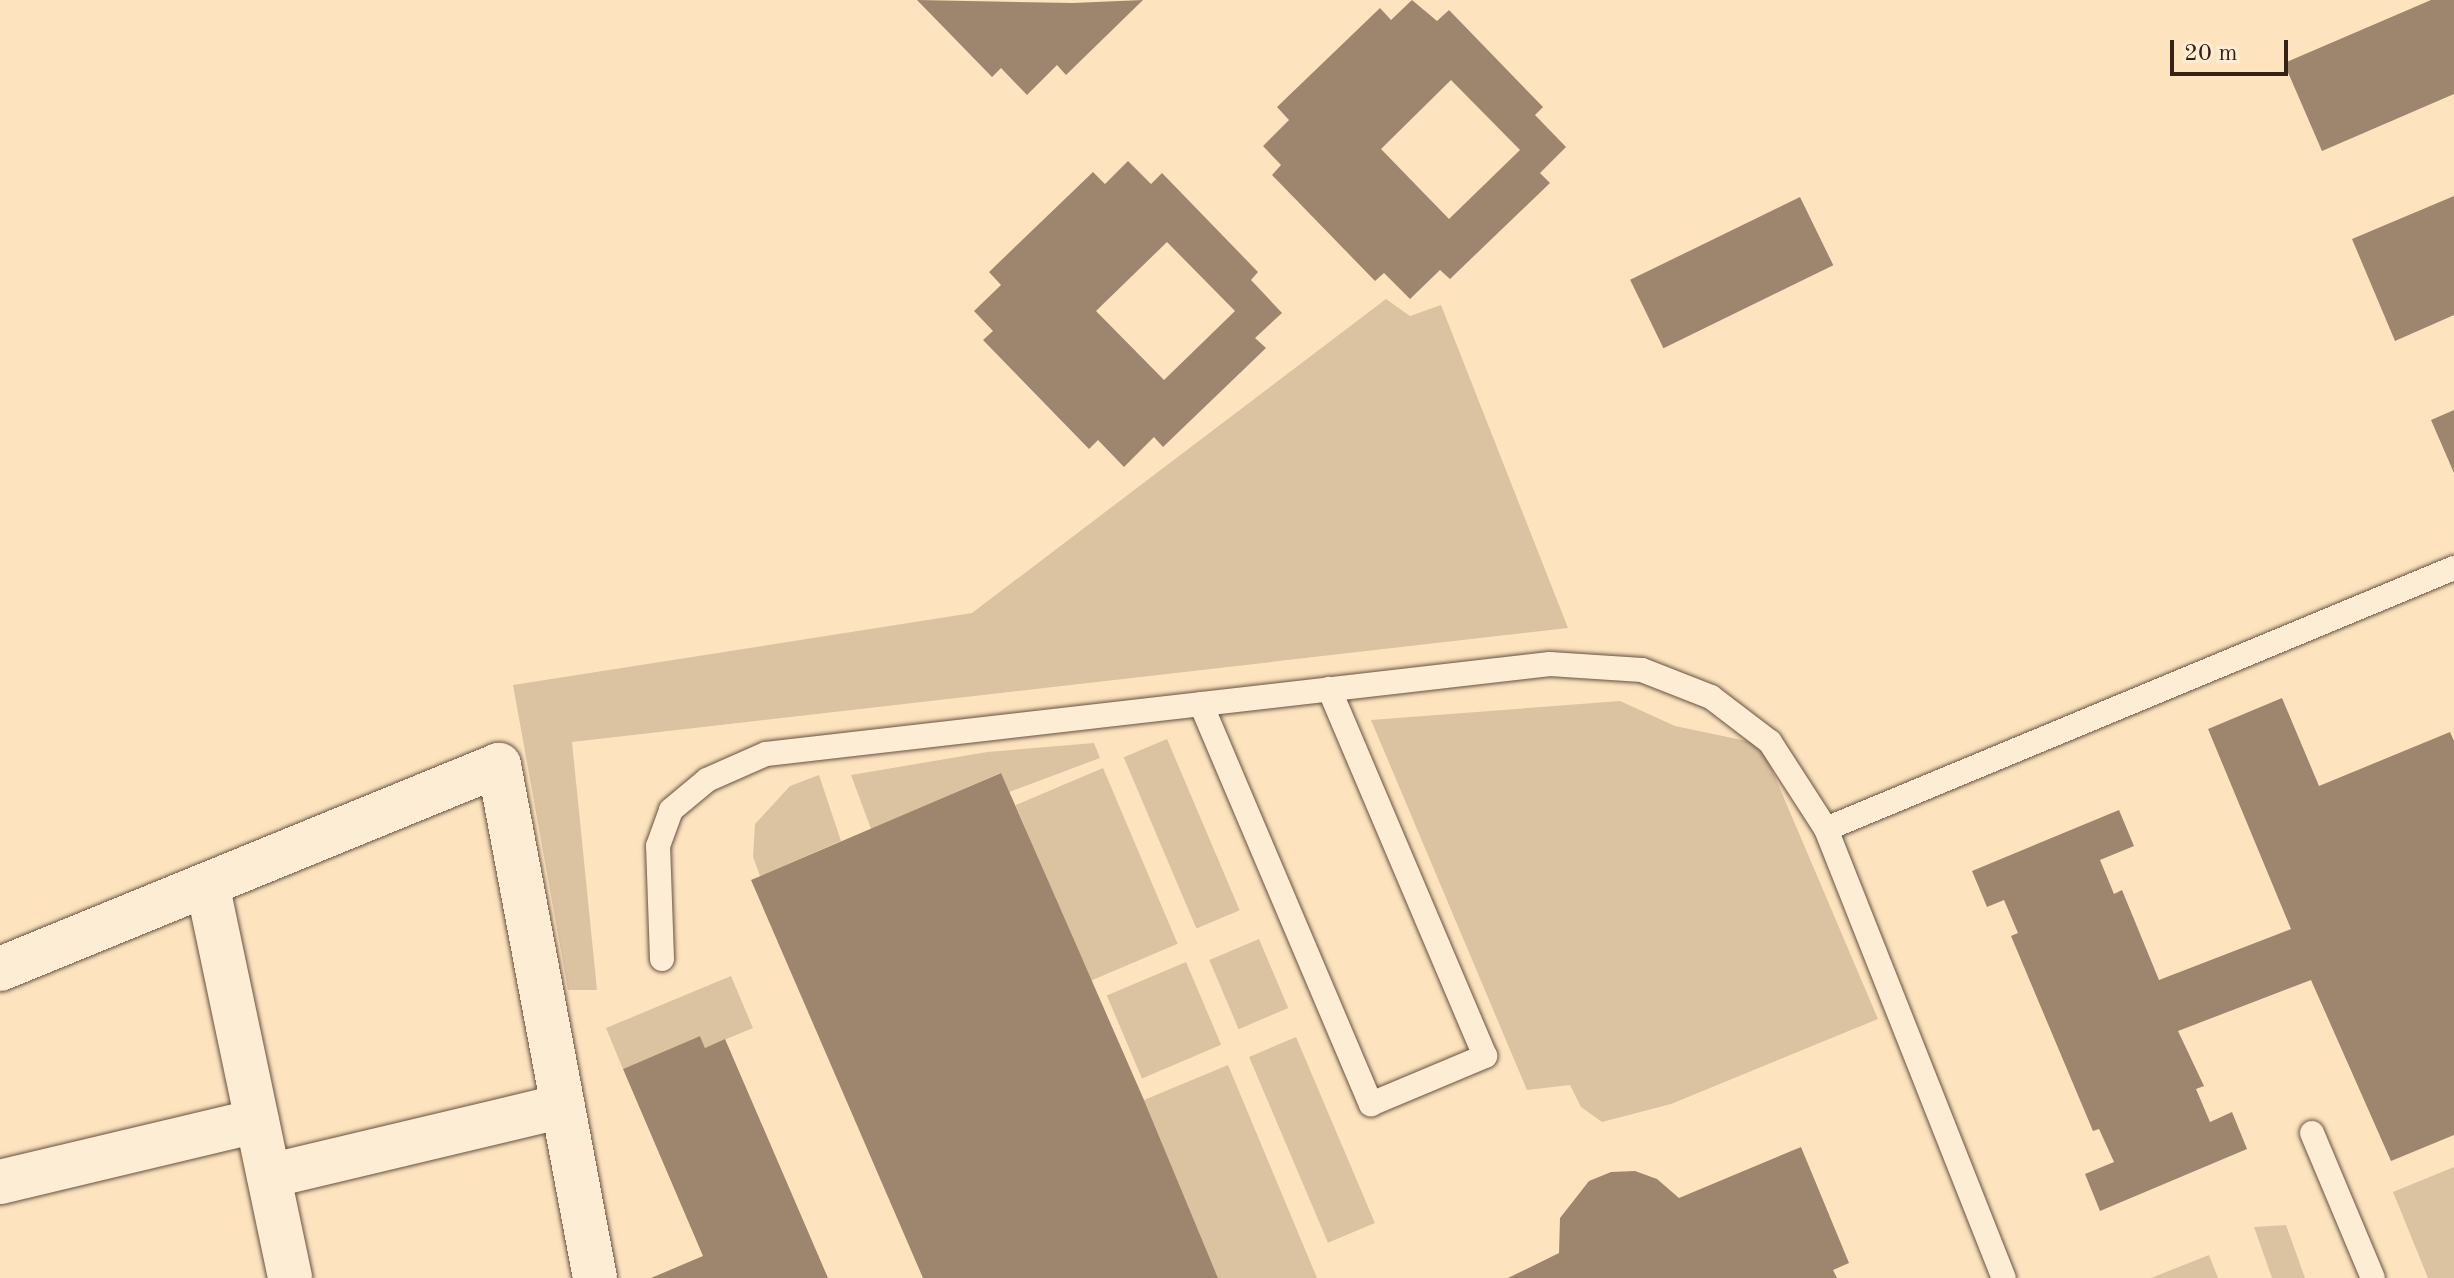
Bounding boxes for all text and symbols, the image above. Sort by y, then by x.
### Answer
scale bar [2174,24,2292,74]
text: 20 m [2184,42,2238,66]

